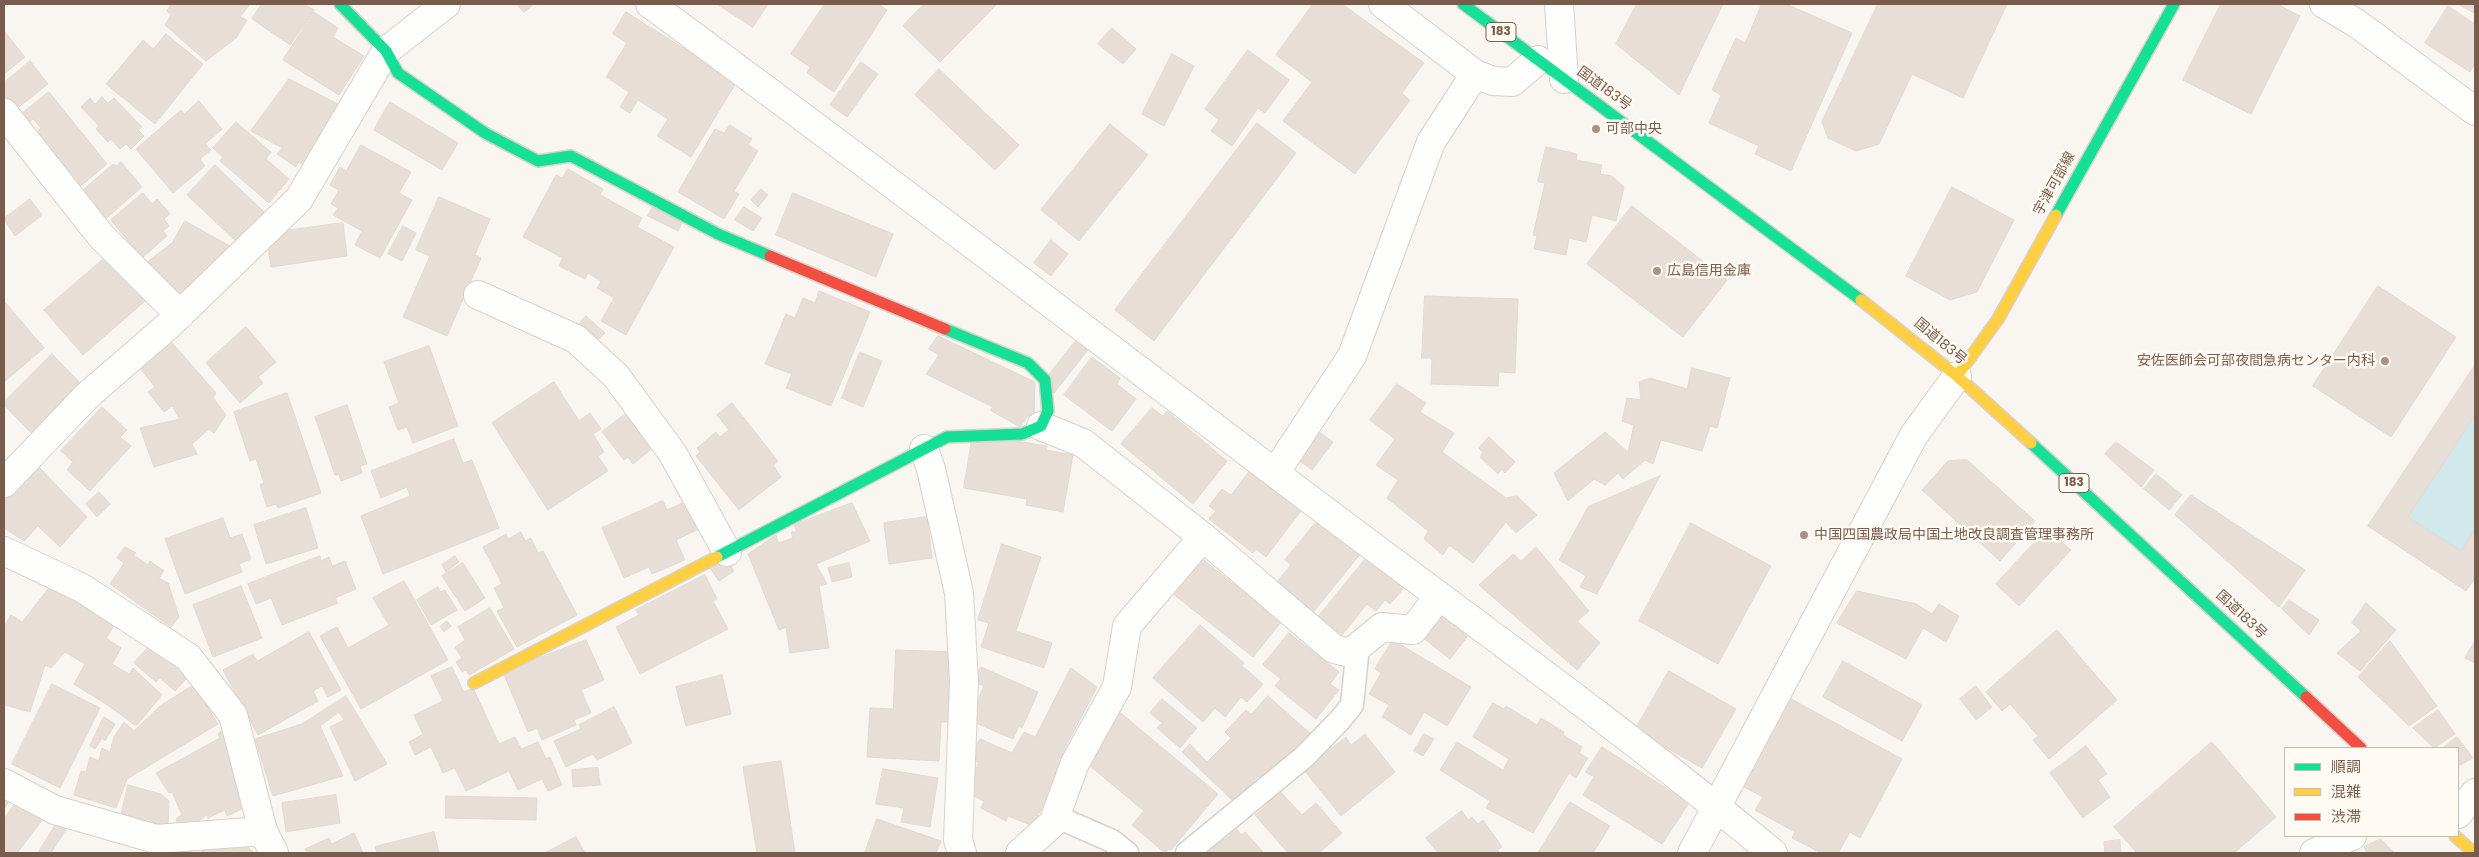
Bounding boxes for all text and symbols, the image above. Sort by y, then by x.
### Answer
road number: 183 [1486,22,1516,42]
street label: 国道183号 [1573,64,1635,114]
place label: 可部中央 [1606,121,1662,137]
marker: 可部中央 [1590,123,1602,135]
street label: 宇津可部線 [2031,149,2079,219]
place label: 広島信用金庫 [1667,263,1751,279]
marker: 広島信用金庫 [1651,265,1663,277]
street label: 国道183号 [1910,315,1970,369]
place label: 安佐医師会可部夜間急病センター内科 [2137,353,2375,369]
marker: 安佐医師会可部夜間急病センター内科 [2379,355,2391,367]
road number: 183 [2059,473,2089,492]
place label: 中国四国農政局中国土地改良調査管理事務所 [1814,527,2094,543]
marker: 中国四国農政局中国土地改良調査管理事務所 [1798,529,1810,541]
street label: 国道183号 [2212,587,2270,643]
legend [2284,747,2459,837]
text: 順調 [2331,756,2361,777]
text: 混雑 [2331,781,2361,802]
text: 渋滞 [2331,806,2361,827]

